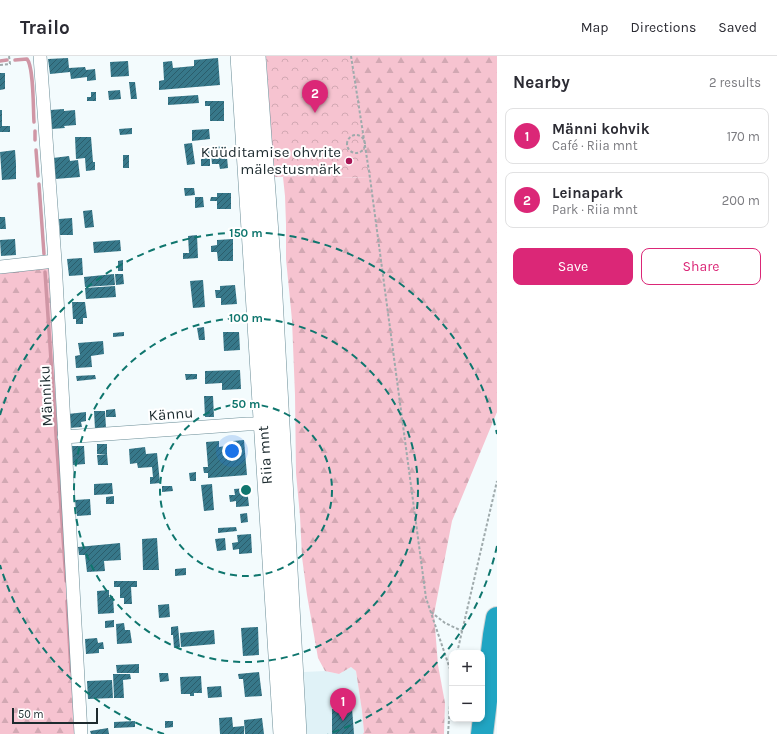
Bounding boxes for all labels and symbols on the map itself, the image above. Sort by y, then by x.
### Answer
pin: 2 [302,80,328,113]
place label: Küüditamise ohvrite mälestusmärk [201,143,341,178]
marker: Küüditamise ohvrite mälestusmärk [344,156,354,166]
text: 150 m [229,226,263,240]
text: 100 m [229,311,263,325]
street label: Männiku [35,365,57,427]
text: 50 m [232,397,261,411]
street label: Kännu [148,403,194,425]
street label: Riia mnt [254,425,276,485]
your location [222,441,242,461]
centre of rings [239,483,253,497]
pin: 1 [330,688,356,721]
scale bar [12,706,98,725]

